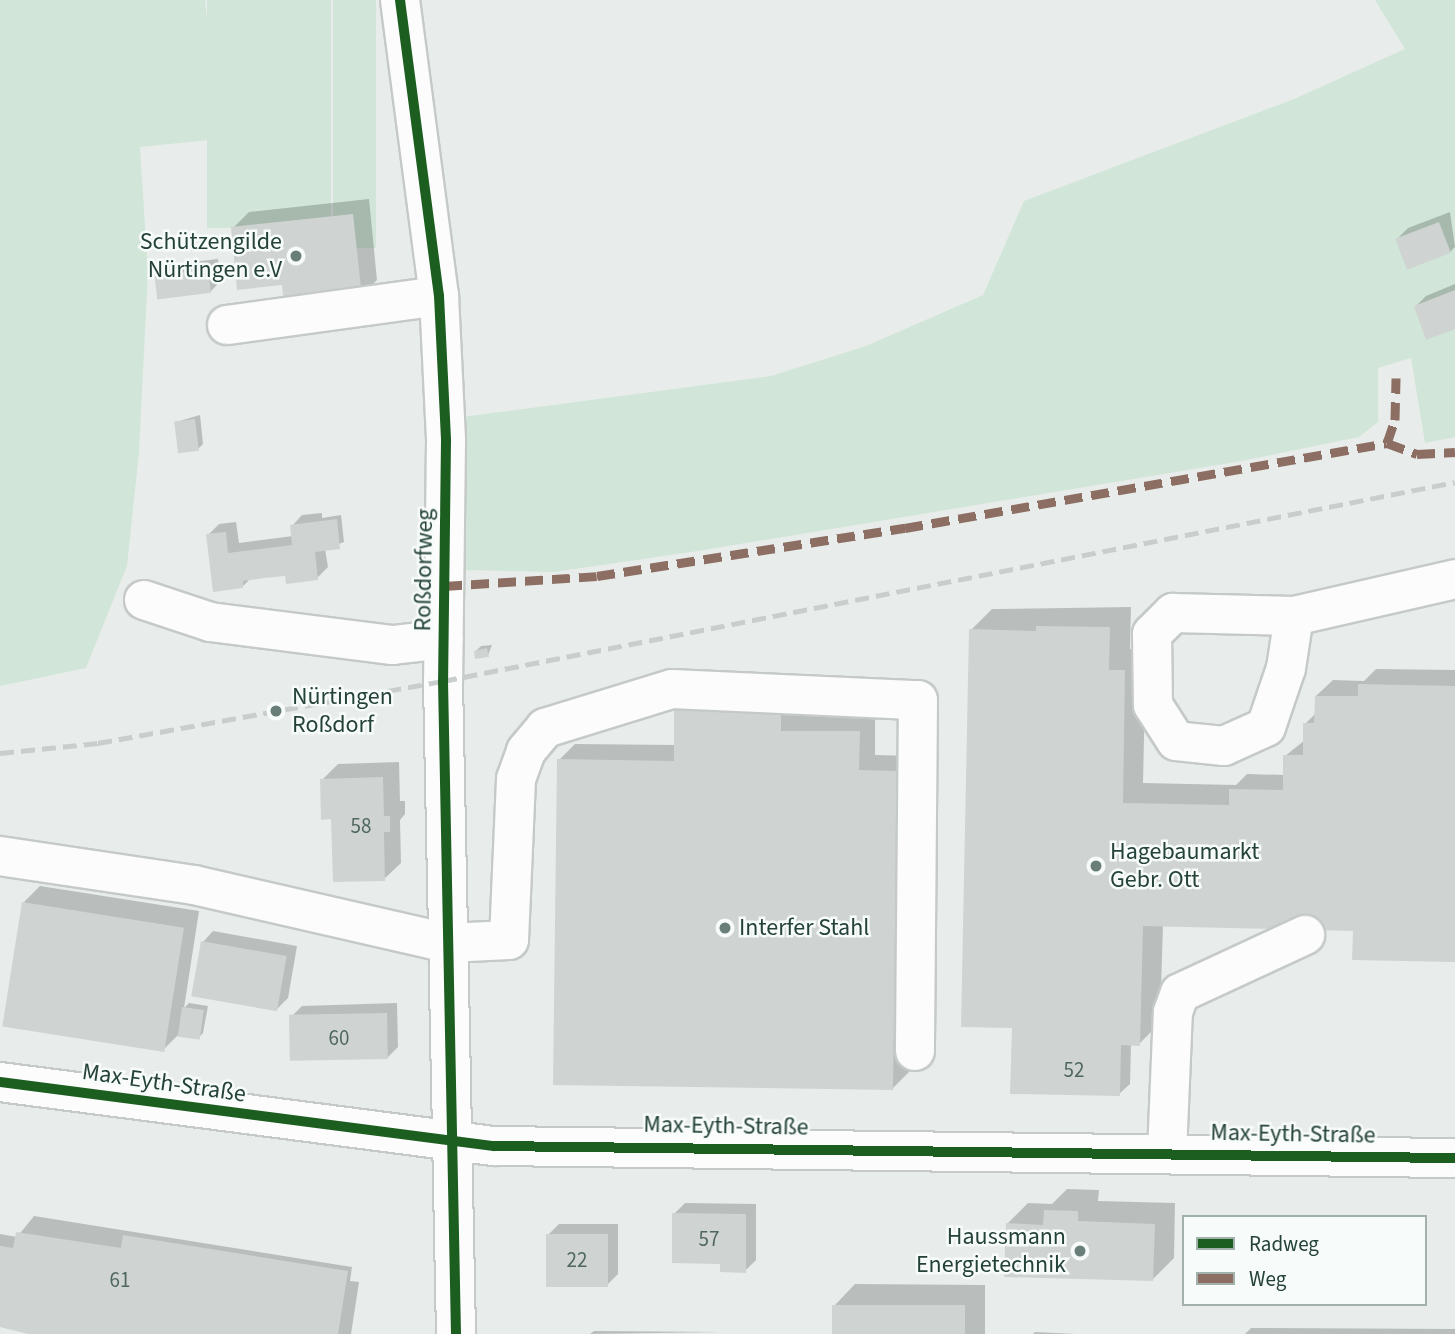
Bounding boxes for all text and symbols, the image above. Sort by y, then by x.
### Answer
place label: Schützengilde Nürtingen e.V [140,228,282,284]
marker: Schützengilde Nürtingen e.V [288,248,304,264]
street label: Roßdorfweg [409,508,439,632]
place label: Nürtingen Roßdorf [292,683,393,739]
marker: Nürtingen Roßdorf [266,701,286,721]
house number: 58 [351,813,371,839]
place label: Hagebaumarkt Gebr. Ott [1110,838,1259,894]
marker: Hagebaumarkt Gebr. Ott [1088,858,1104,874]
place label: Interfer Stahl [739,914,869,942]
marker: Interfer Stahl [717,920,733,936]
house number: 60 [329,1025,349,1051]
street label: Max-Eyth-Straße [80,1057,248,1109]
house number: 52 [1064,1057,1084,1083]
street label: Max-Eyth-Straße [643,1110,809,1142]
street label: Max-Eyth-Straße [1210,1118,1376,1150]
legend [1182,1215,1427,1306]
place label: Haussmann Energietechnik [916,1223,1066,1279]
house number: 57 [699,1226,719,1252]
text: Radweg [1249,1229,1319,1259]
marker: Haussmann Energietechnik [1072,1243,1088,1259]
house number: 22 [567,1247,587,1273]
text: Weg [1249,1264,1286,1294]
house number: 61 [110,1267,130,1293]

